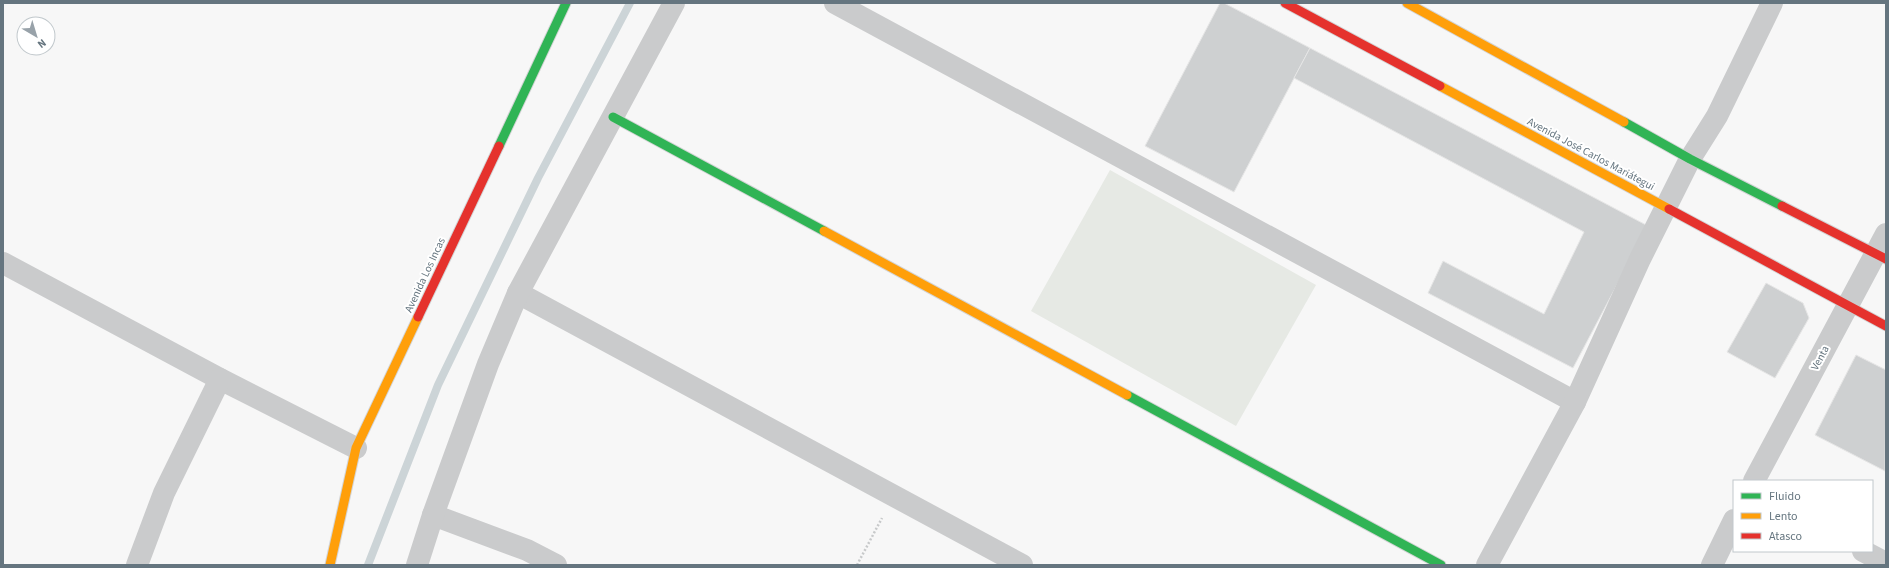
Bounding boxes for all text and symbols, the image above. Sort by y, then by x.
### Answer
north arrow [16,16,56,56]
text: N [34,35,49,52]
street label: Avenida José Carlos Mariátegui [1525,114,1657,194]
street label: Avenida Los Incas [401,235,449,315]
street label: Venta [1807,343,1833,373]
legend [1733,480,1873,552]
text: Fluido [1769,488,1801,505]
text: Lento [1769,508,1798,525]
text: Atasco [1769,528,1802,545]

